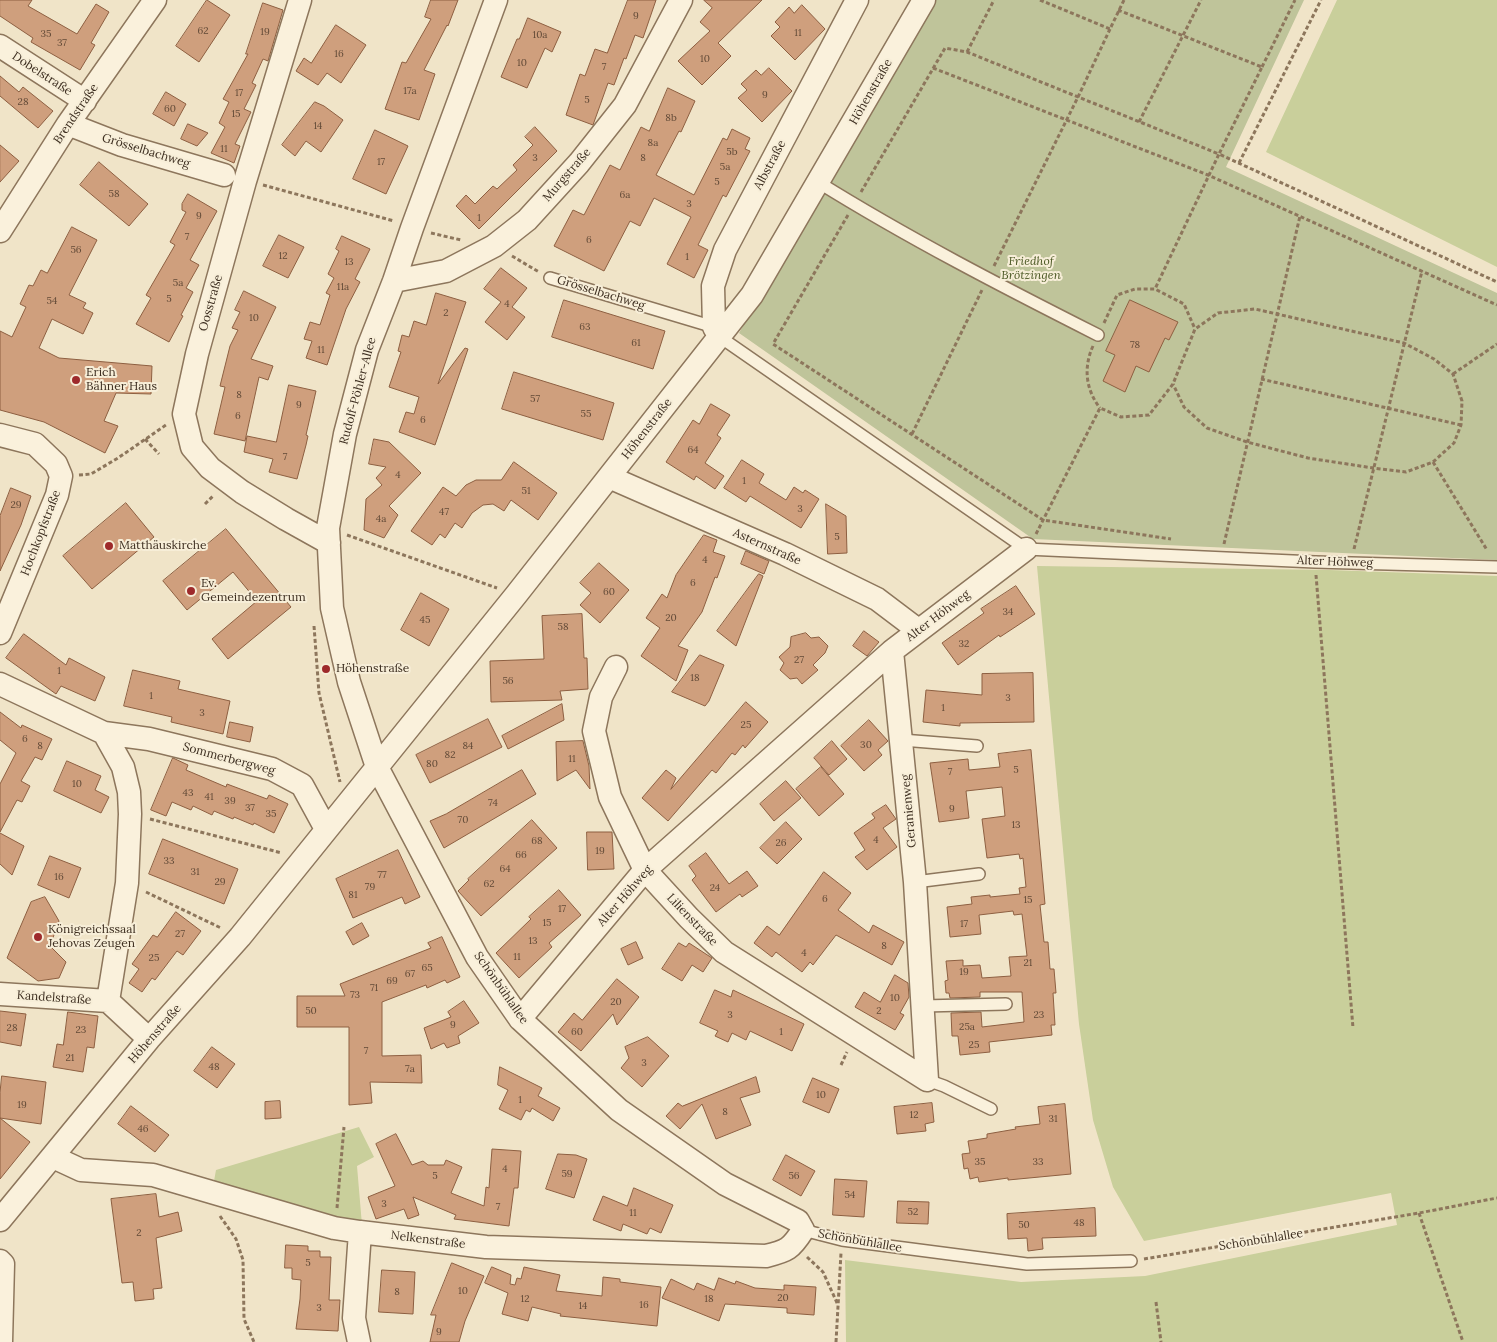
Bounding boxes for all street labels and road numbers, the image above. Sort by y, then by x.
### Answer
street label: Dobelstraße [9,49,75,99]
street label: Höhenstraße [846,57,896,127]
street label: Brendstraße [51,81,101,147]
street label: Grösselbachweg [100,131,192,171]
street label: Albstraße [751,138,789,192]
street label: Murgstraße [540,145,594,205]
street label: Oosstraße [196,273,226,333]
street label: Grösselbachweg [555,273,647,313]
street label: Rudolf-Pöhler-Allee [337,336,379,446]
street label: Höhenstraße [619,396,675,462]
street label: Hochkopfstraße [18,488,64,578]
street label: Asternstraße [731,526,803,568]
street label: Alter Höhweg [1297,553,1373,571]
street label: Alter Höhweg [903,587,973,645]
street label: Sommerbergweg [181,740,277,778]
street label: Geranienweg [899,774,919,848]
street label: Alter Höhweg [595,863,655,929]
street label: Lilienstraße [664,891,720,949]
street label: Schönbühlallee [471,949,531,1027]
street label: Kandelstraße [16,988,92,1008]
street label: Höhenstraße [126,1002,184,1066]
street label: Schönbühlallee [1218,1226,1304,1254]
street label: Schönbühlallee [817,1227,903,1255]
street label: Nelkenstraße [390,1228,466,1252]

